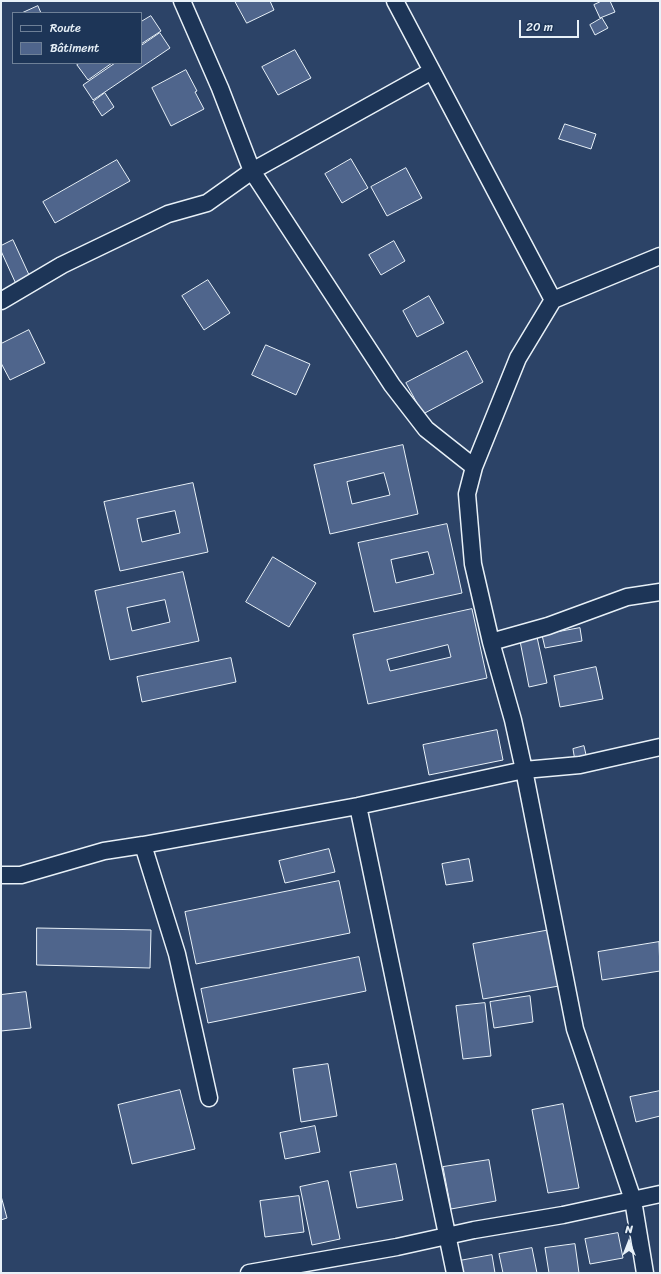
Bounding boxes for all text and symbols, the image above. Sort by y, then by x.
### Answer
legend [12,12,142,64]
scale bar [521,12,581,38]
text: 20 m [526,16,553,38]
text: Route [50,17,81,39]
text: Bâtiment [50,37,99,59]
text: N [625,1220,633,1239]
north arrow [609,1222,649,1262]

